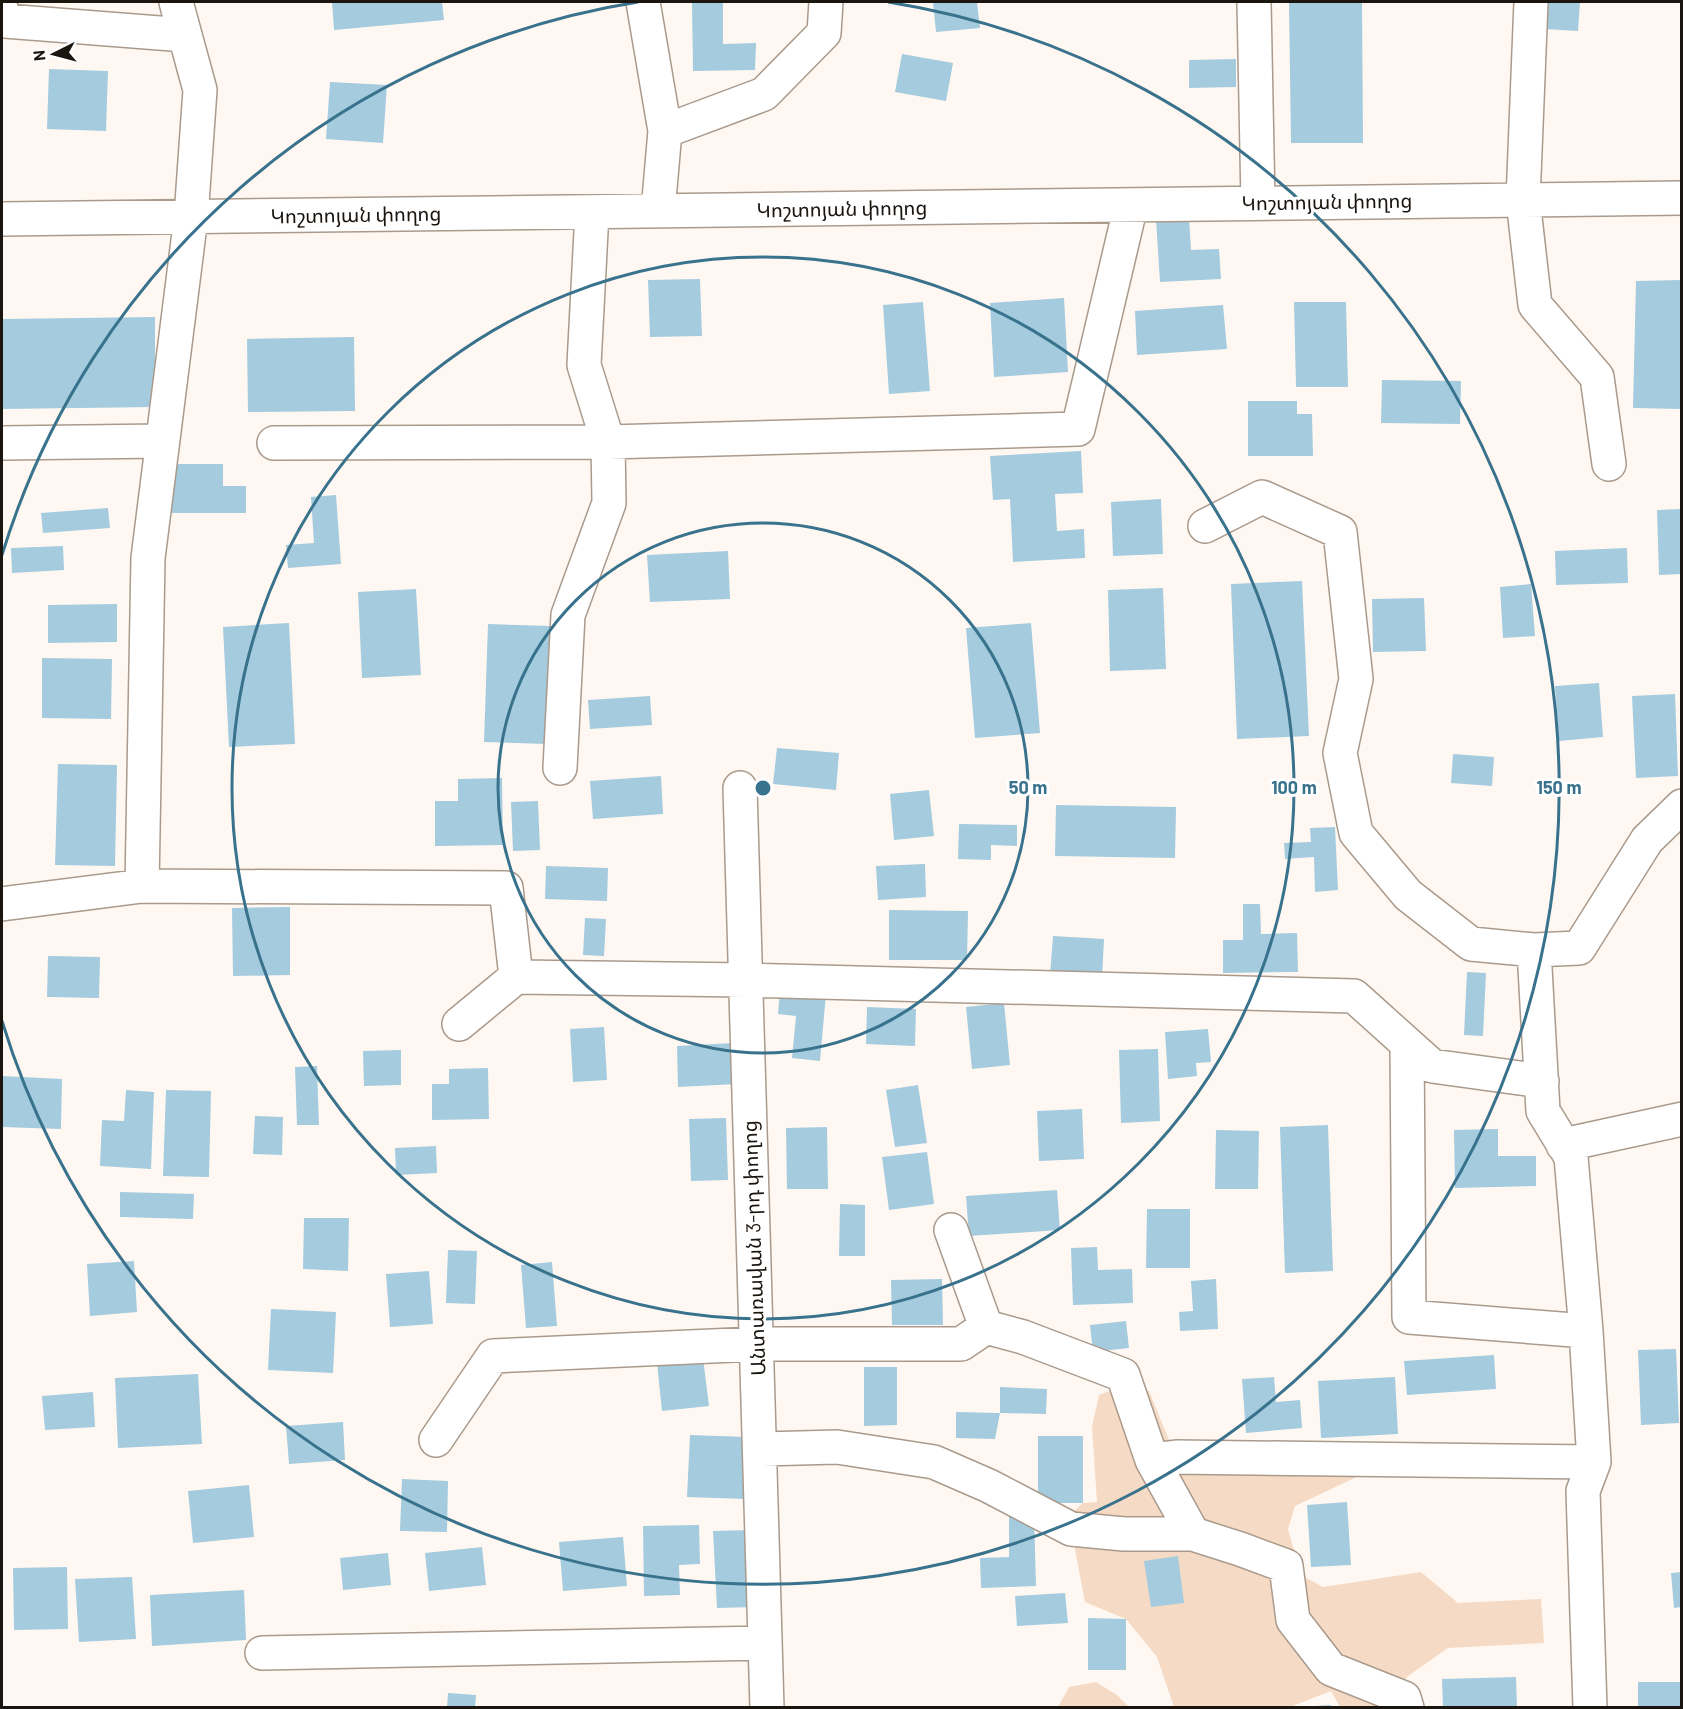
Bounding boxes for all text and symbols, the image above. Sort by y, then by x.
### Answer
north arrow [24,24,84,84]
text: N [29,49,49,62]
street label: Կոշտոյան փողոց [1241,188,1413,215]
street label: Կոշտոյան փողոց [756,195,928,222]
street label: Կոշտոյան փողոց [270,201,442,228]
text: 50 m [1009,776,1047,798]
text: 100 m [1271,776,1317,798]
text: 150 m [1537,776,1581,798]
centre of rings [753,778,773,798]
street label: Անտառավան 3-րդ փողոց [737,1120,770,1376]

